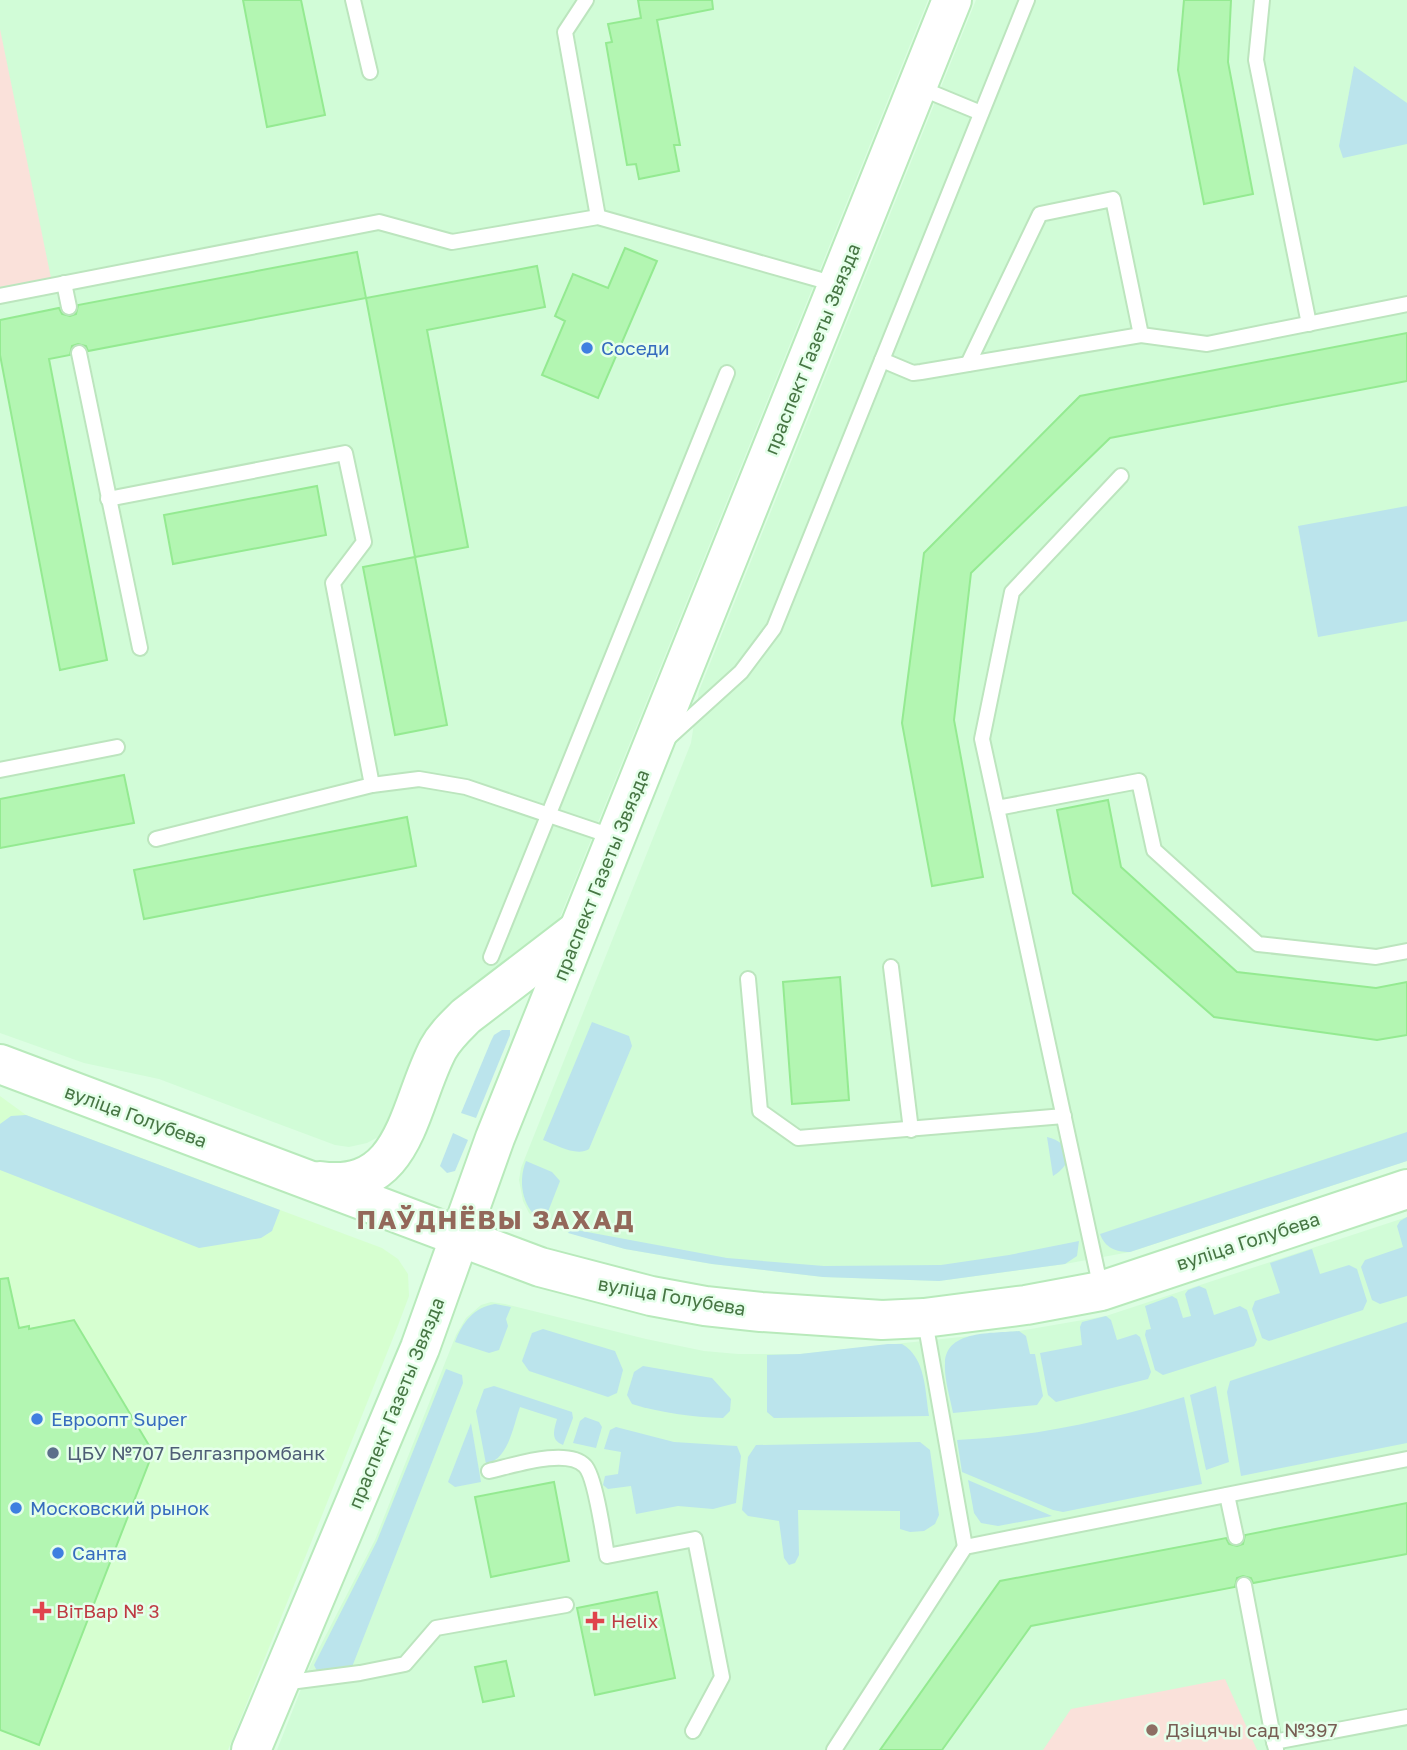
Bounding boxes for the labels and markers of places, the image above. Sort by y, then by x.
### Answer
place label: Соседи [601,336,670,359]
marker: Соседи [579,340,595,356]
place label: Евроопт Super [51,1407,188,1430]
marker: Евроопт Super [29,1411,45,1427]
place label: ЦБУ №707 Белгазпромбанк [67,1441,325,1464]
marker: ЦБУ №707 Белгазпромбанк [45,1445,61,1461]
place label: Московский рынок [30,1496,210,1519]
marker: Московский рынок [8,1500,24,1516]
place label: Санта [72,1541,127,1564]
marker: Санта [50,1545,66,1561]
place label: ВітВар № 3 [56,1599,160,1622]
marker: ВітВар № 3 [34,1603,50,1619]
place label: Helix [611,1609,658,1632]
marker: Helix [585,1611,605,1631]
place label: Дзіцячы сад №397 [1166,1718,1338,1741]
marker: Дзіцячы сад №397 [1144,1722,1160,1738]

